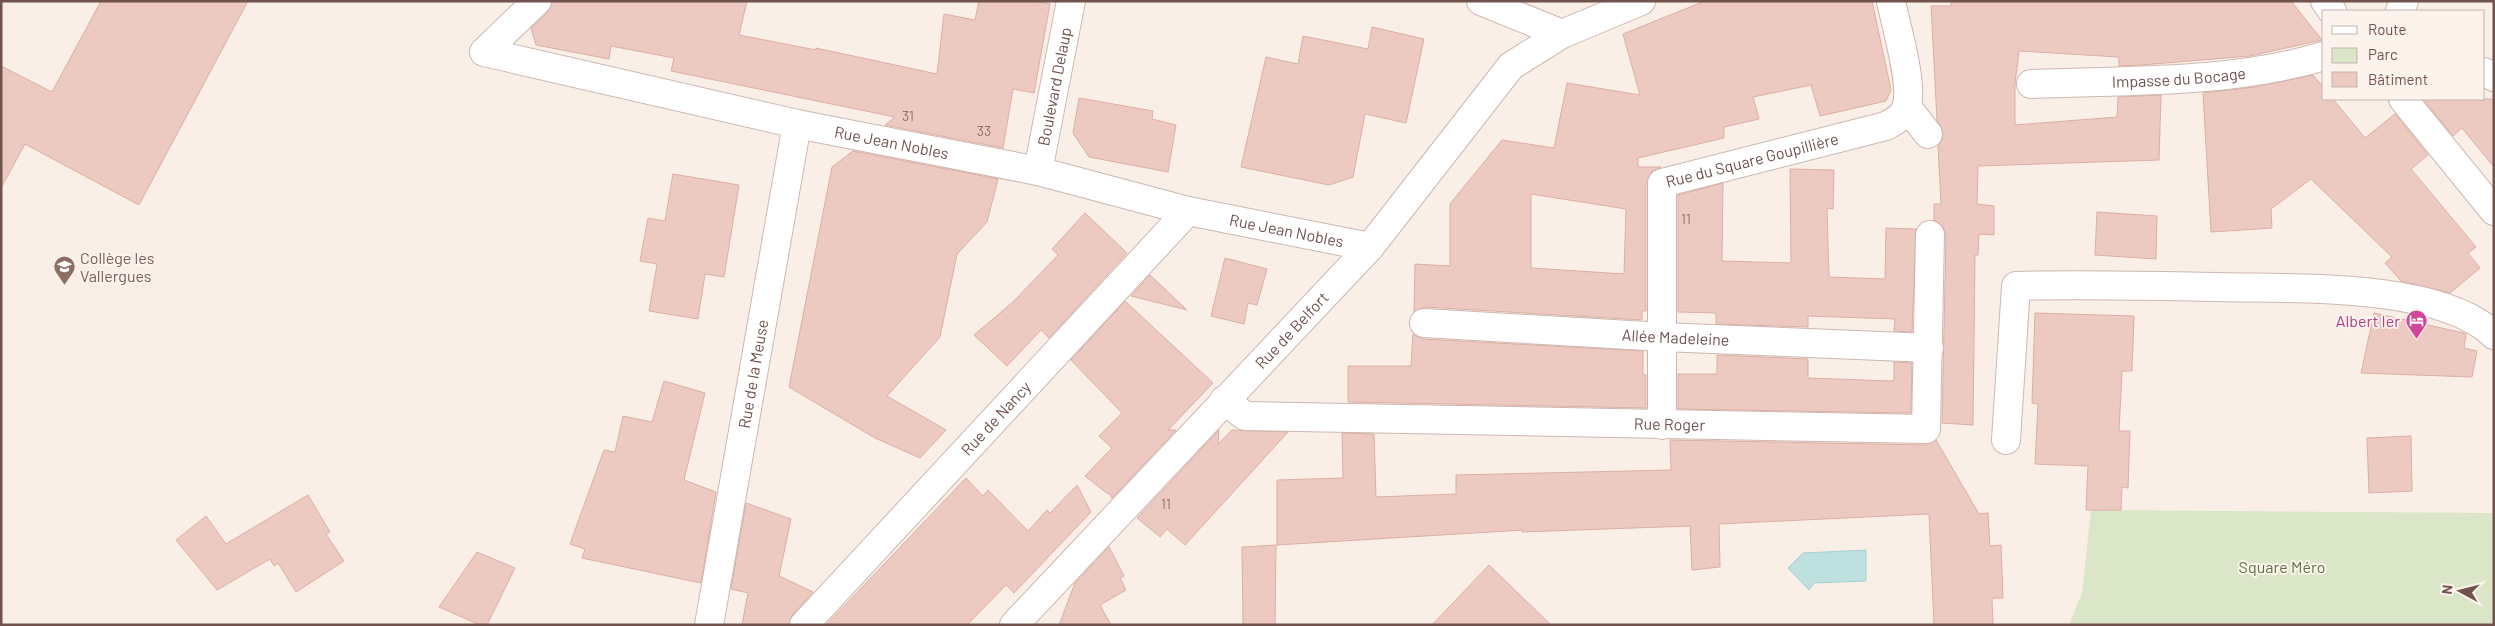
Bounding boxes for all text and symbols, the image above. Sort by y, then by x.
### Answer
legend [2322,10,2485,100]
text: Route [2368,20,2407,38]
street label: Boulevard Delaup [1033,26,1075,147]
text: Parc [2368,45,2398,63]
street label: Impasse du Bocage [2112,63,2247,91]
text: Bâtiment [2368,70,2428,88]
house number: 31 [902,107,914,124]
street label: Rue Jean Nobles [833,122,950,162]
house number: 33 [977,122,991,139]
street label: Rue du Square Goupillière [1664,128,1840,191]
street label: Rue Jean Nobles [1228,209,1345,251]
house number: 11 [1681,210,1691,227]
place label: Collège les Vallergues [80,248,154,285]
school or university icon: Collège les Vallergues [52,255,76,286]
street label: Rue de Belfort [1251,287,1332,372]
hotel icon: Albert Ier [2404,309,2428,340]
place label: Albert Ier [2336,311,2400,330]
street label: Rue de la Meuse [734,318,772,430]
street label: Allée Madeleine [1621,325,1730,349]
street label: Rue de Nancy [957,377,1035,459]
street label: Rue Roger [1634,413,1706,434]
house number: 11 [1161,495,1171,512]
park label: Square Méro [2239,557,2325,576]
north arrow [2435,566,2485,616]
text: N [2438,584,2456,595]

